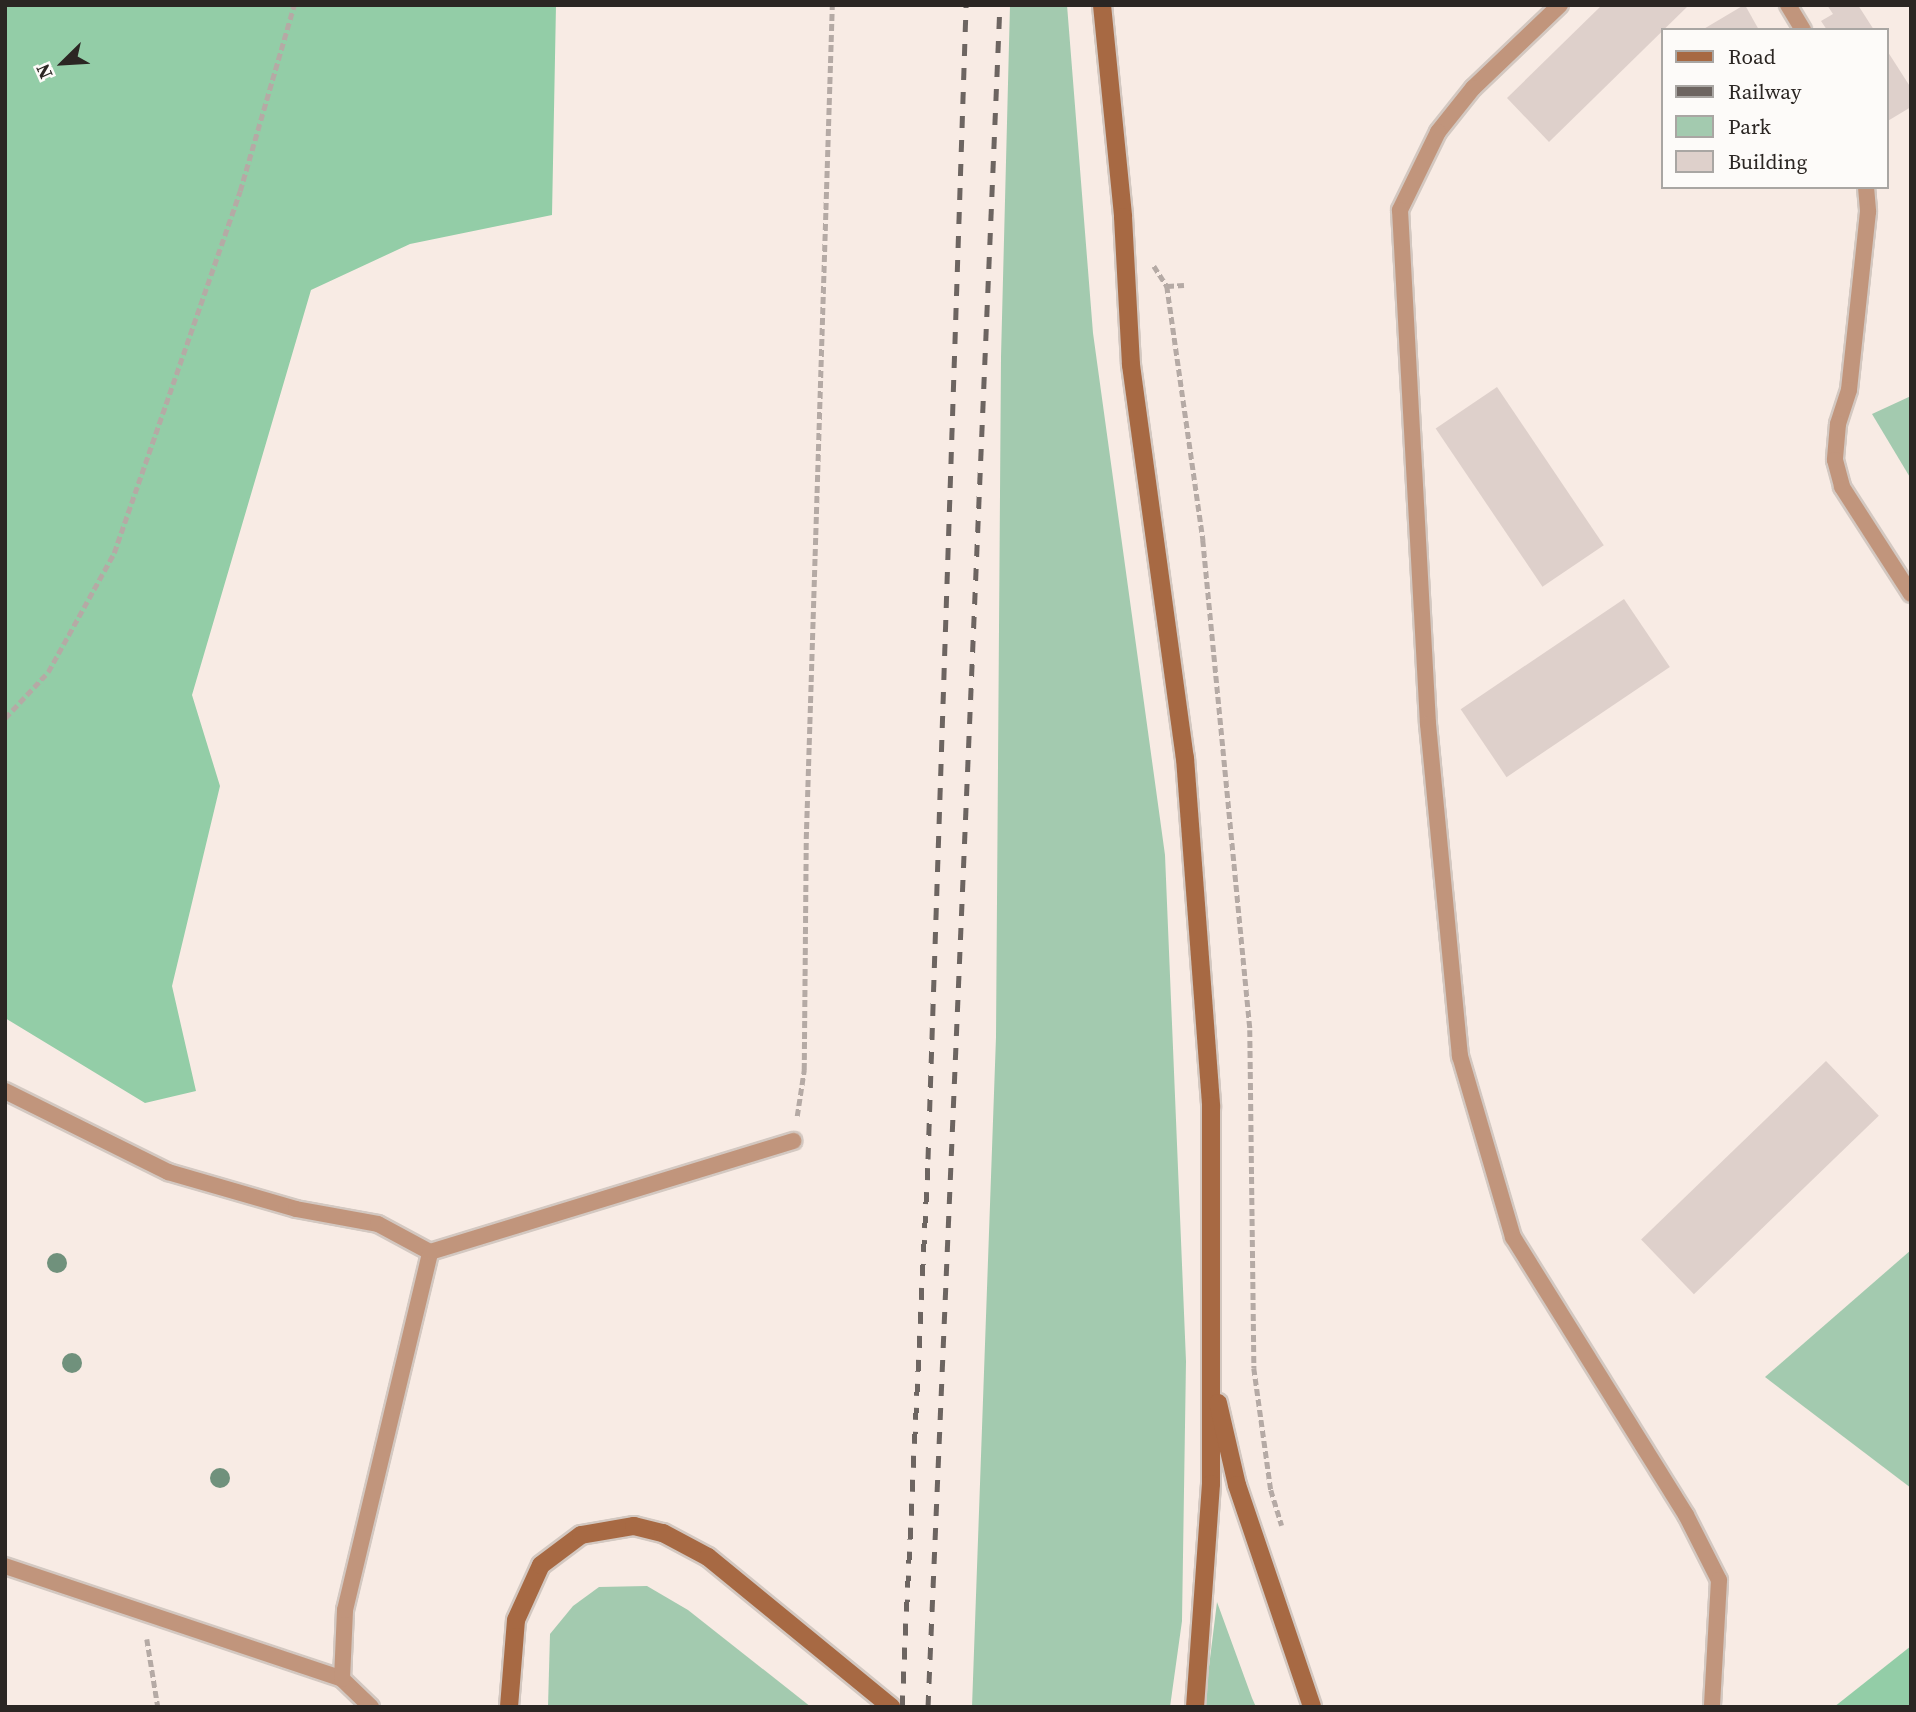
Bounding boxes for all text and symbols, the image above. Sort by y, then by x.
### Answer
north arrow [28,28,98,98]
legend [1660,28,1888,189]
text: Road [1728,42,1776,71]
text: N [29,60,59,83]
text: Railway [1728,77,1802,106]
text: Park [1728,112,1771,141]
text: Building [1728,147,1807,176]

